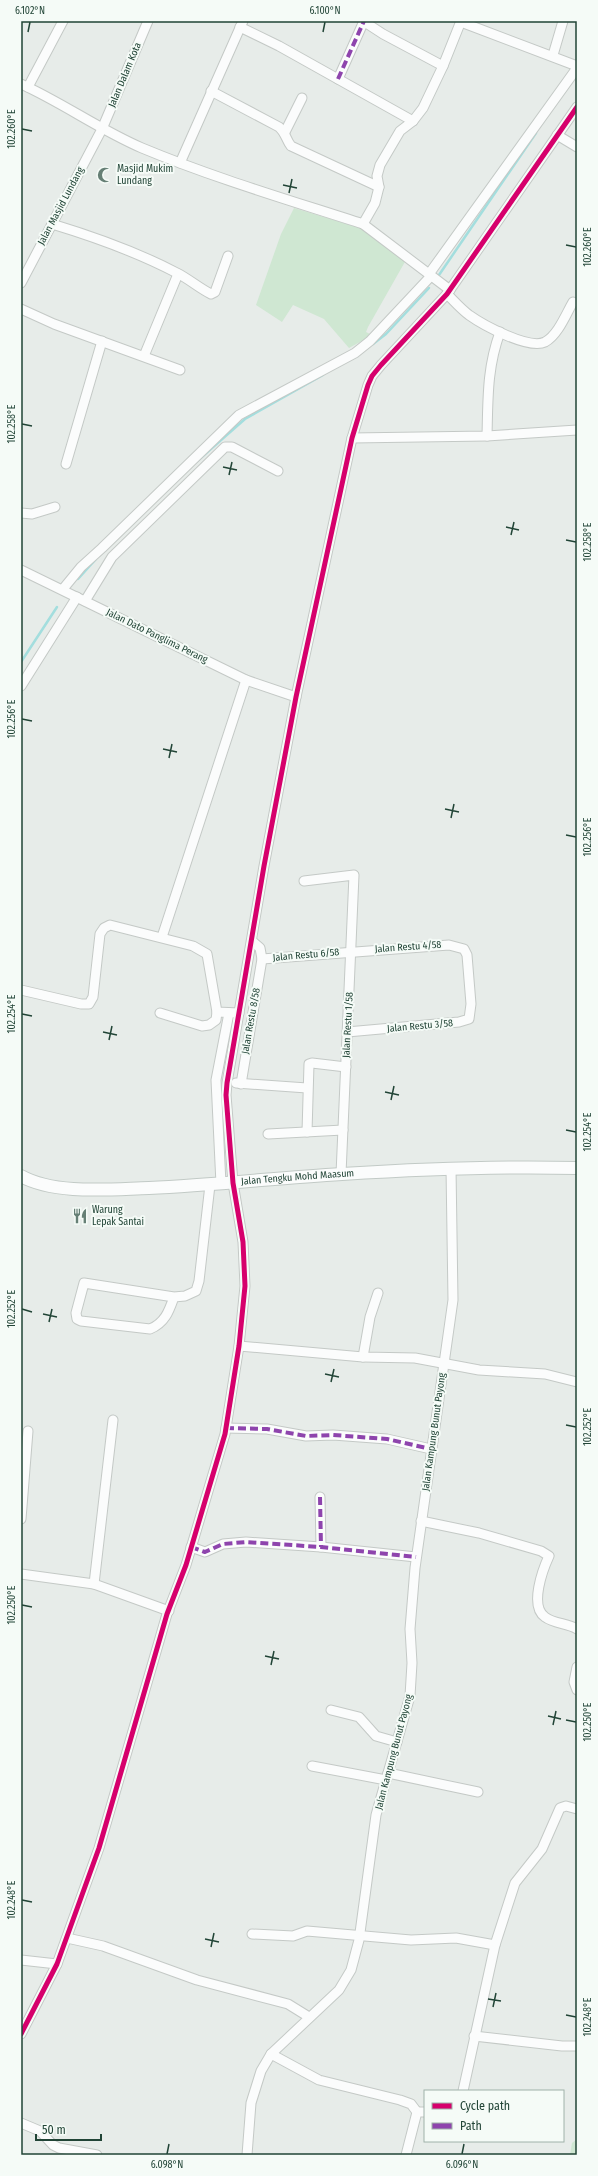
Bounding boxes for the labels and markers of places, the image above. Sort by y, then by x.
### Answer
place label: Masjid Mukim Lundang [117,163,173,187]
mosque icon: Masjid Mukim Lundang [96,166,114,184]
place label: Warung Lepak Santai [92,1204,144,1228]
restaurant icon: Warung Lepak Santai [71,1207,89,1225]

